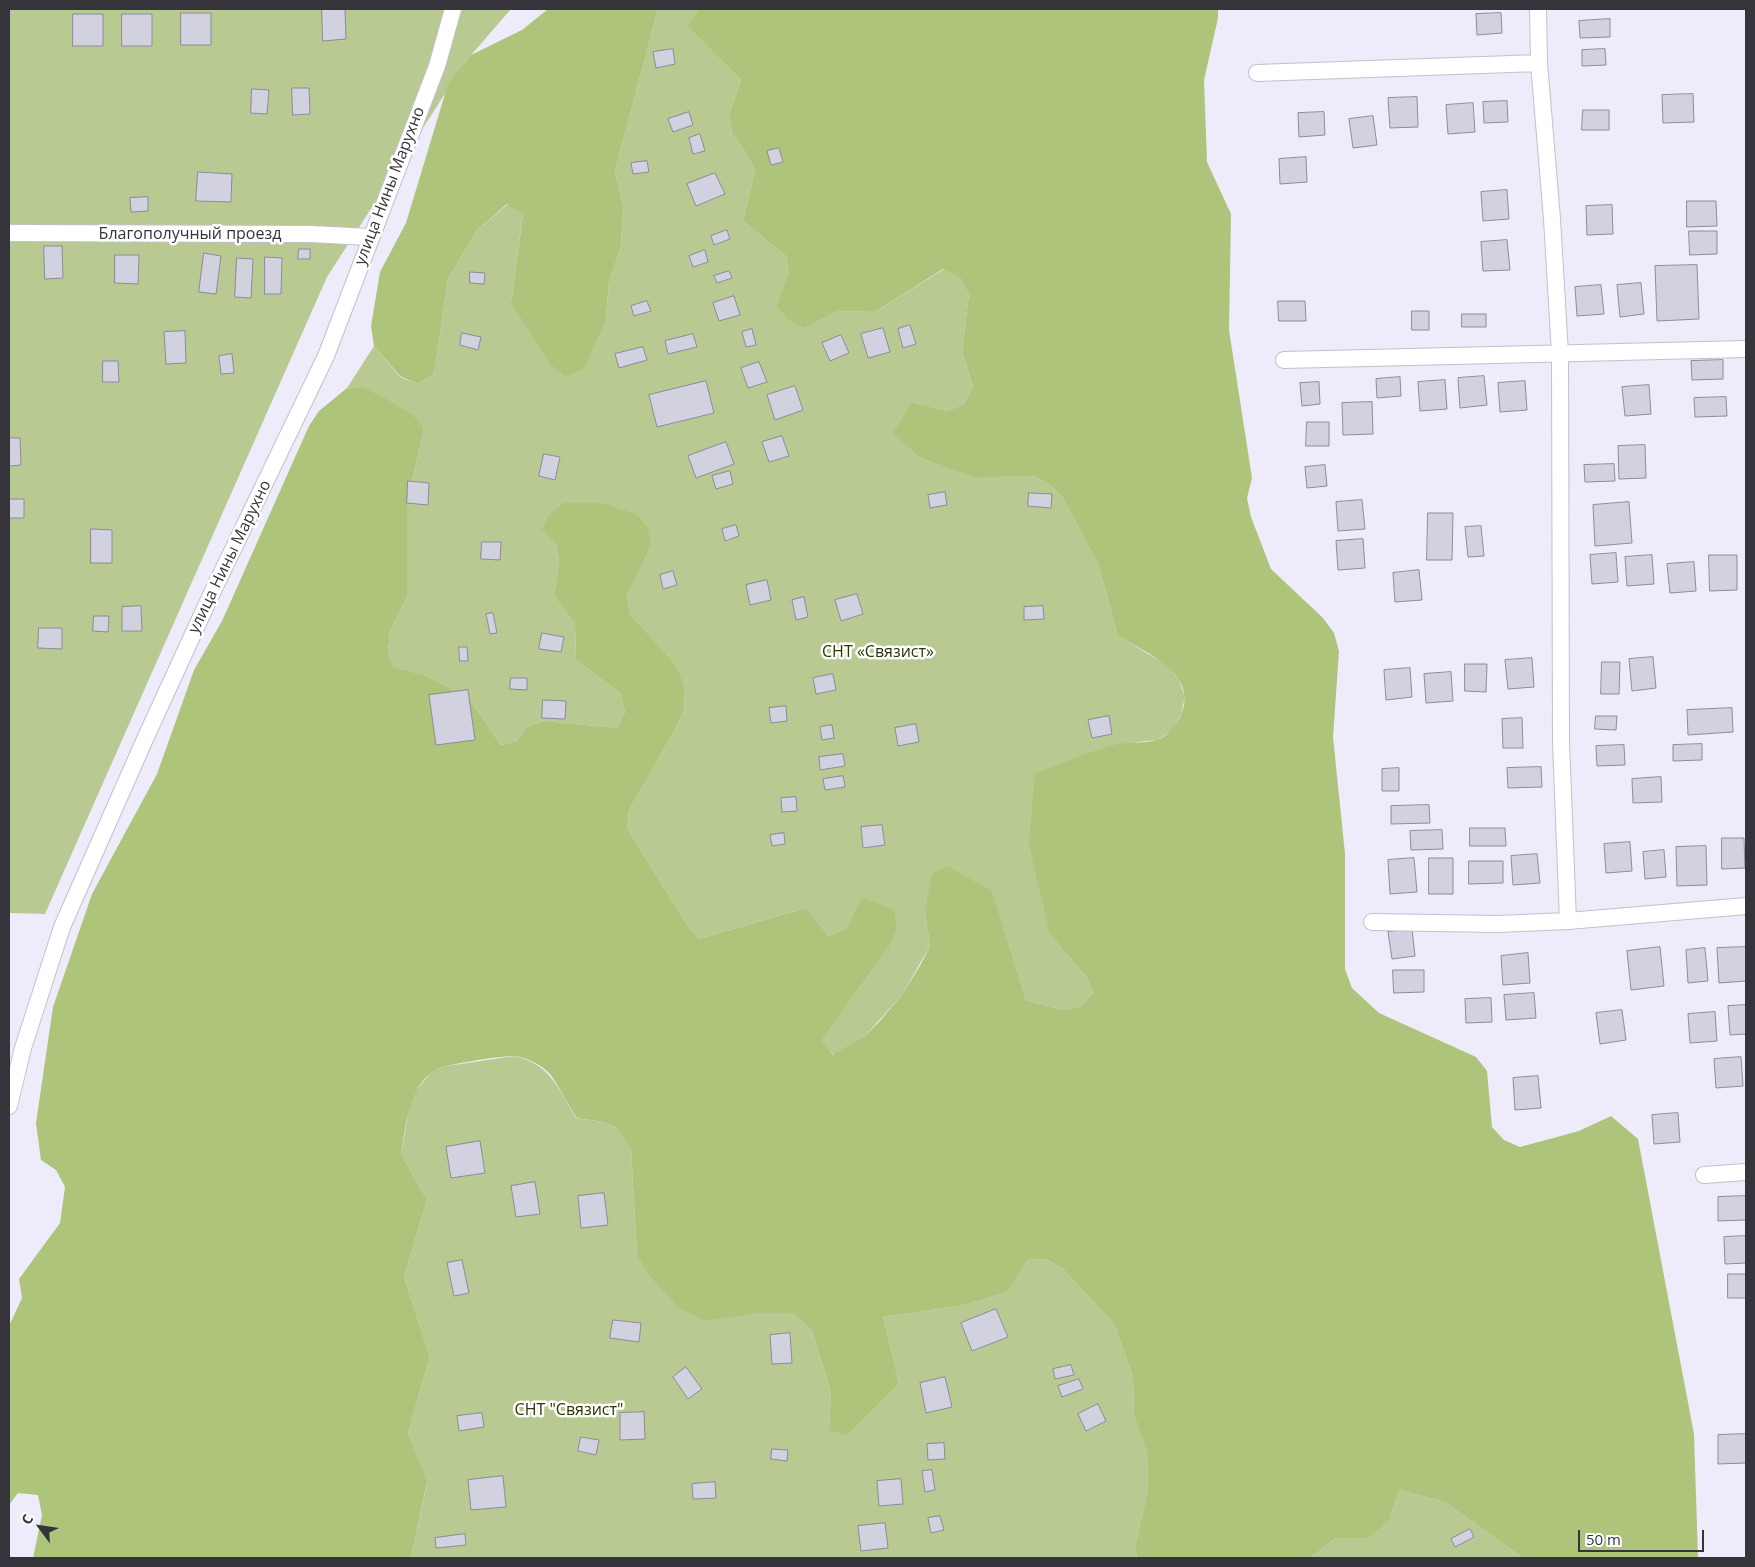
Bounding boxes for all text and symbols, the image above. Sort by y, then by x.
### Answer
street label: улица Нины Марухно [351,104,429,268]
street label: Благополучный проезд [99,224,281,244]
street label: улица Нины Марухно [185,477,275,637]
park label: СНТ «Связист» [822,642,934,662]
park label: СНТ "Связист" [515,1400,623,1420]
north arrow [15,1502,65,1552]
text: С [16,1510,37,1528]
scale bar [1580,1520,1706,1552]
text: 50 m [1586,1529,1621,1549]

